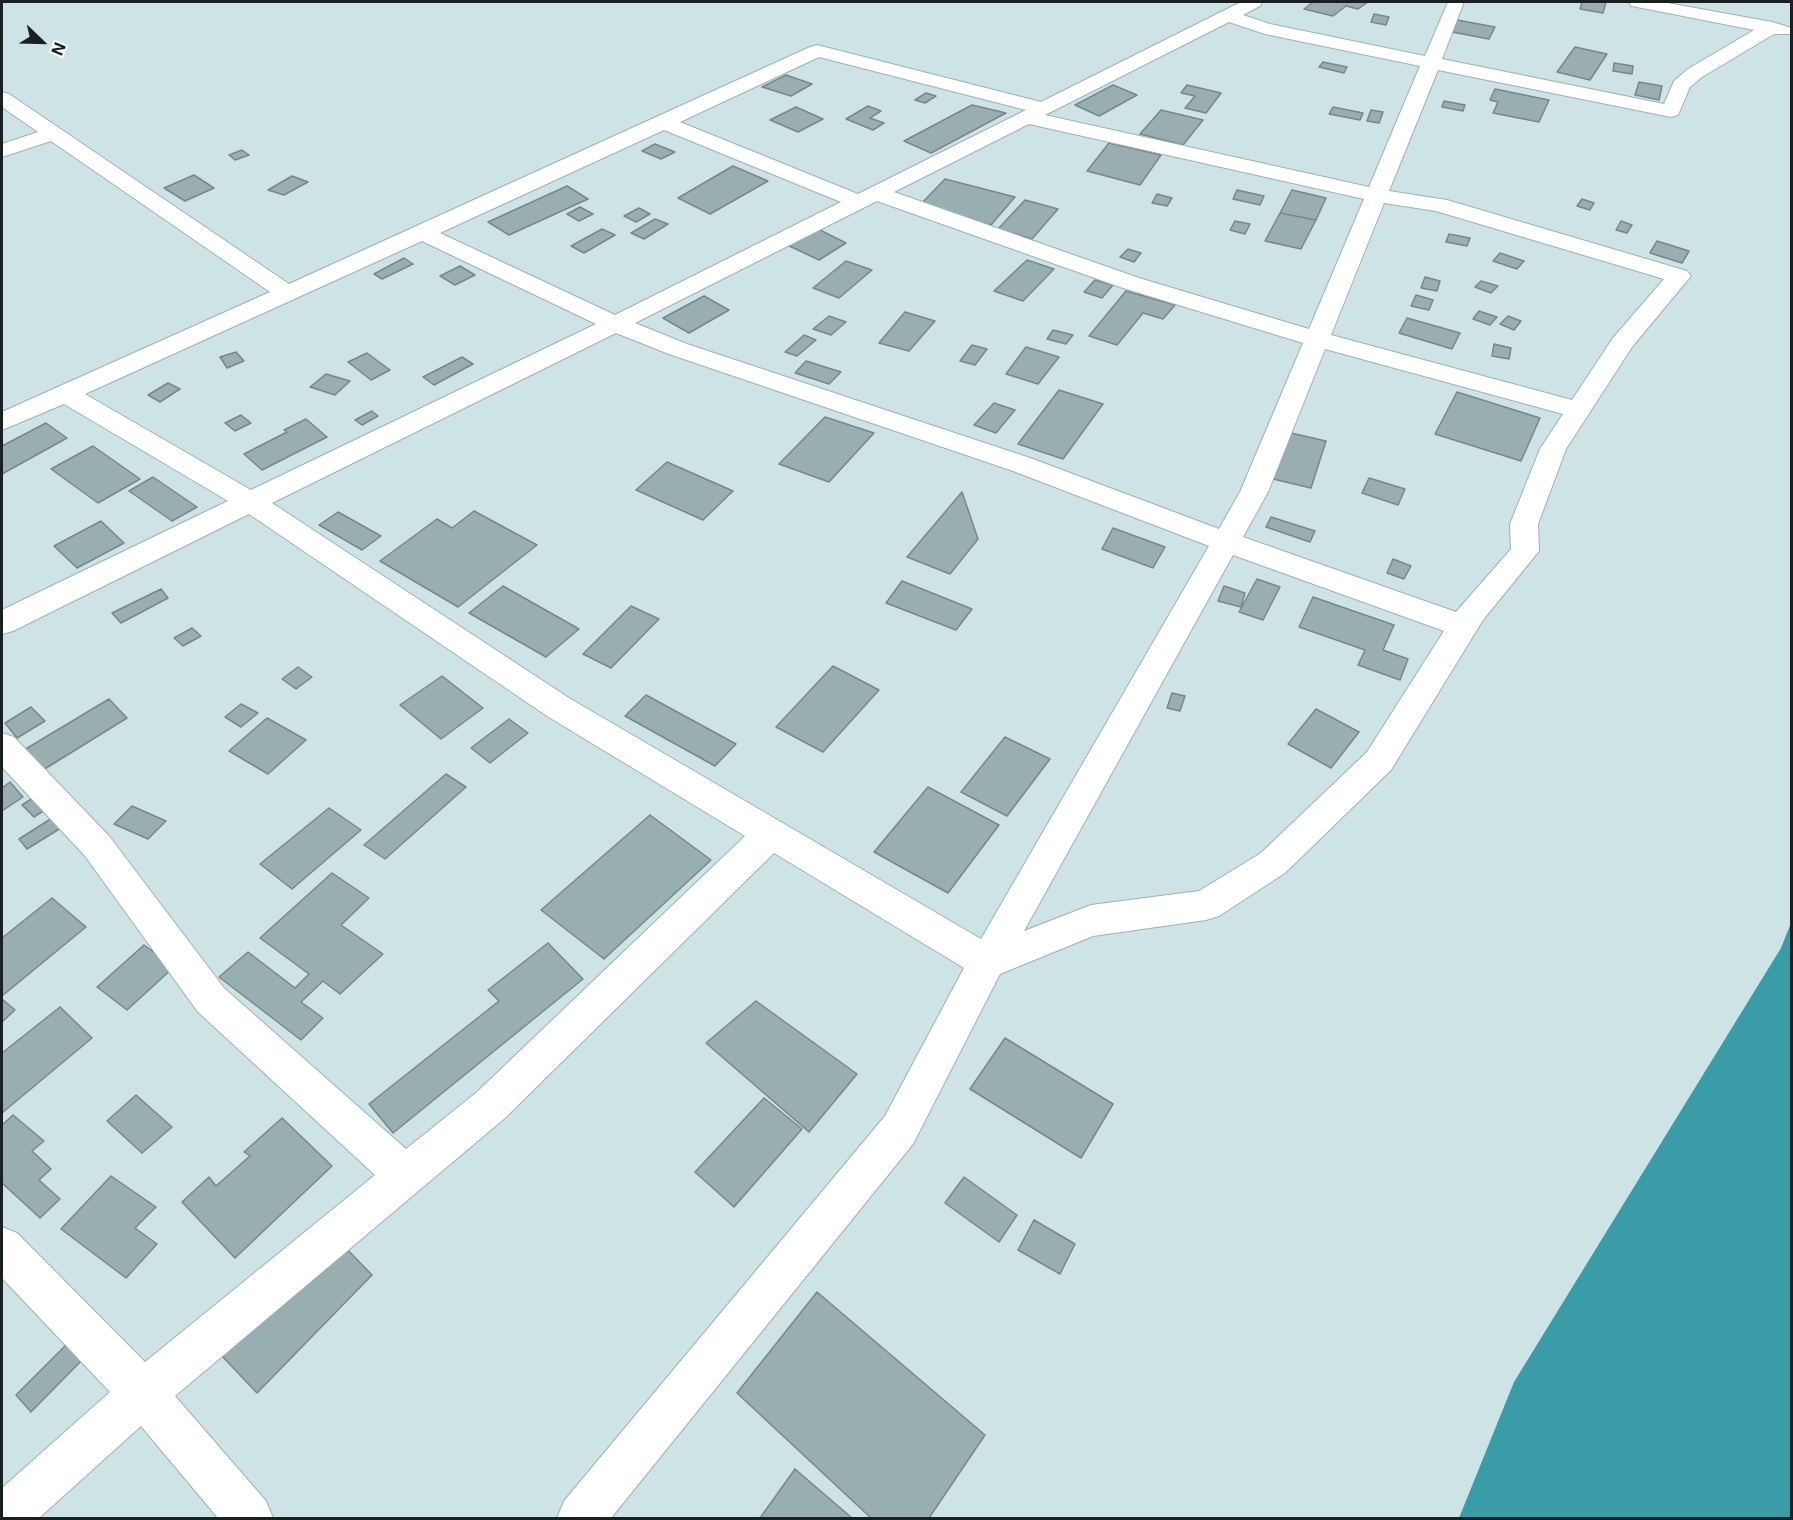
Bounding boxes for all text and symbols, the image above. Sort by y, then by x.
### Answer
north arrow [12,12,72,72]
text: N [47,40,70,59]

